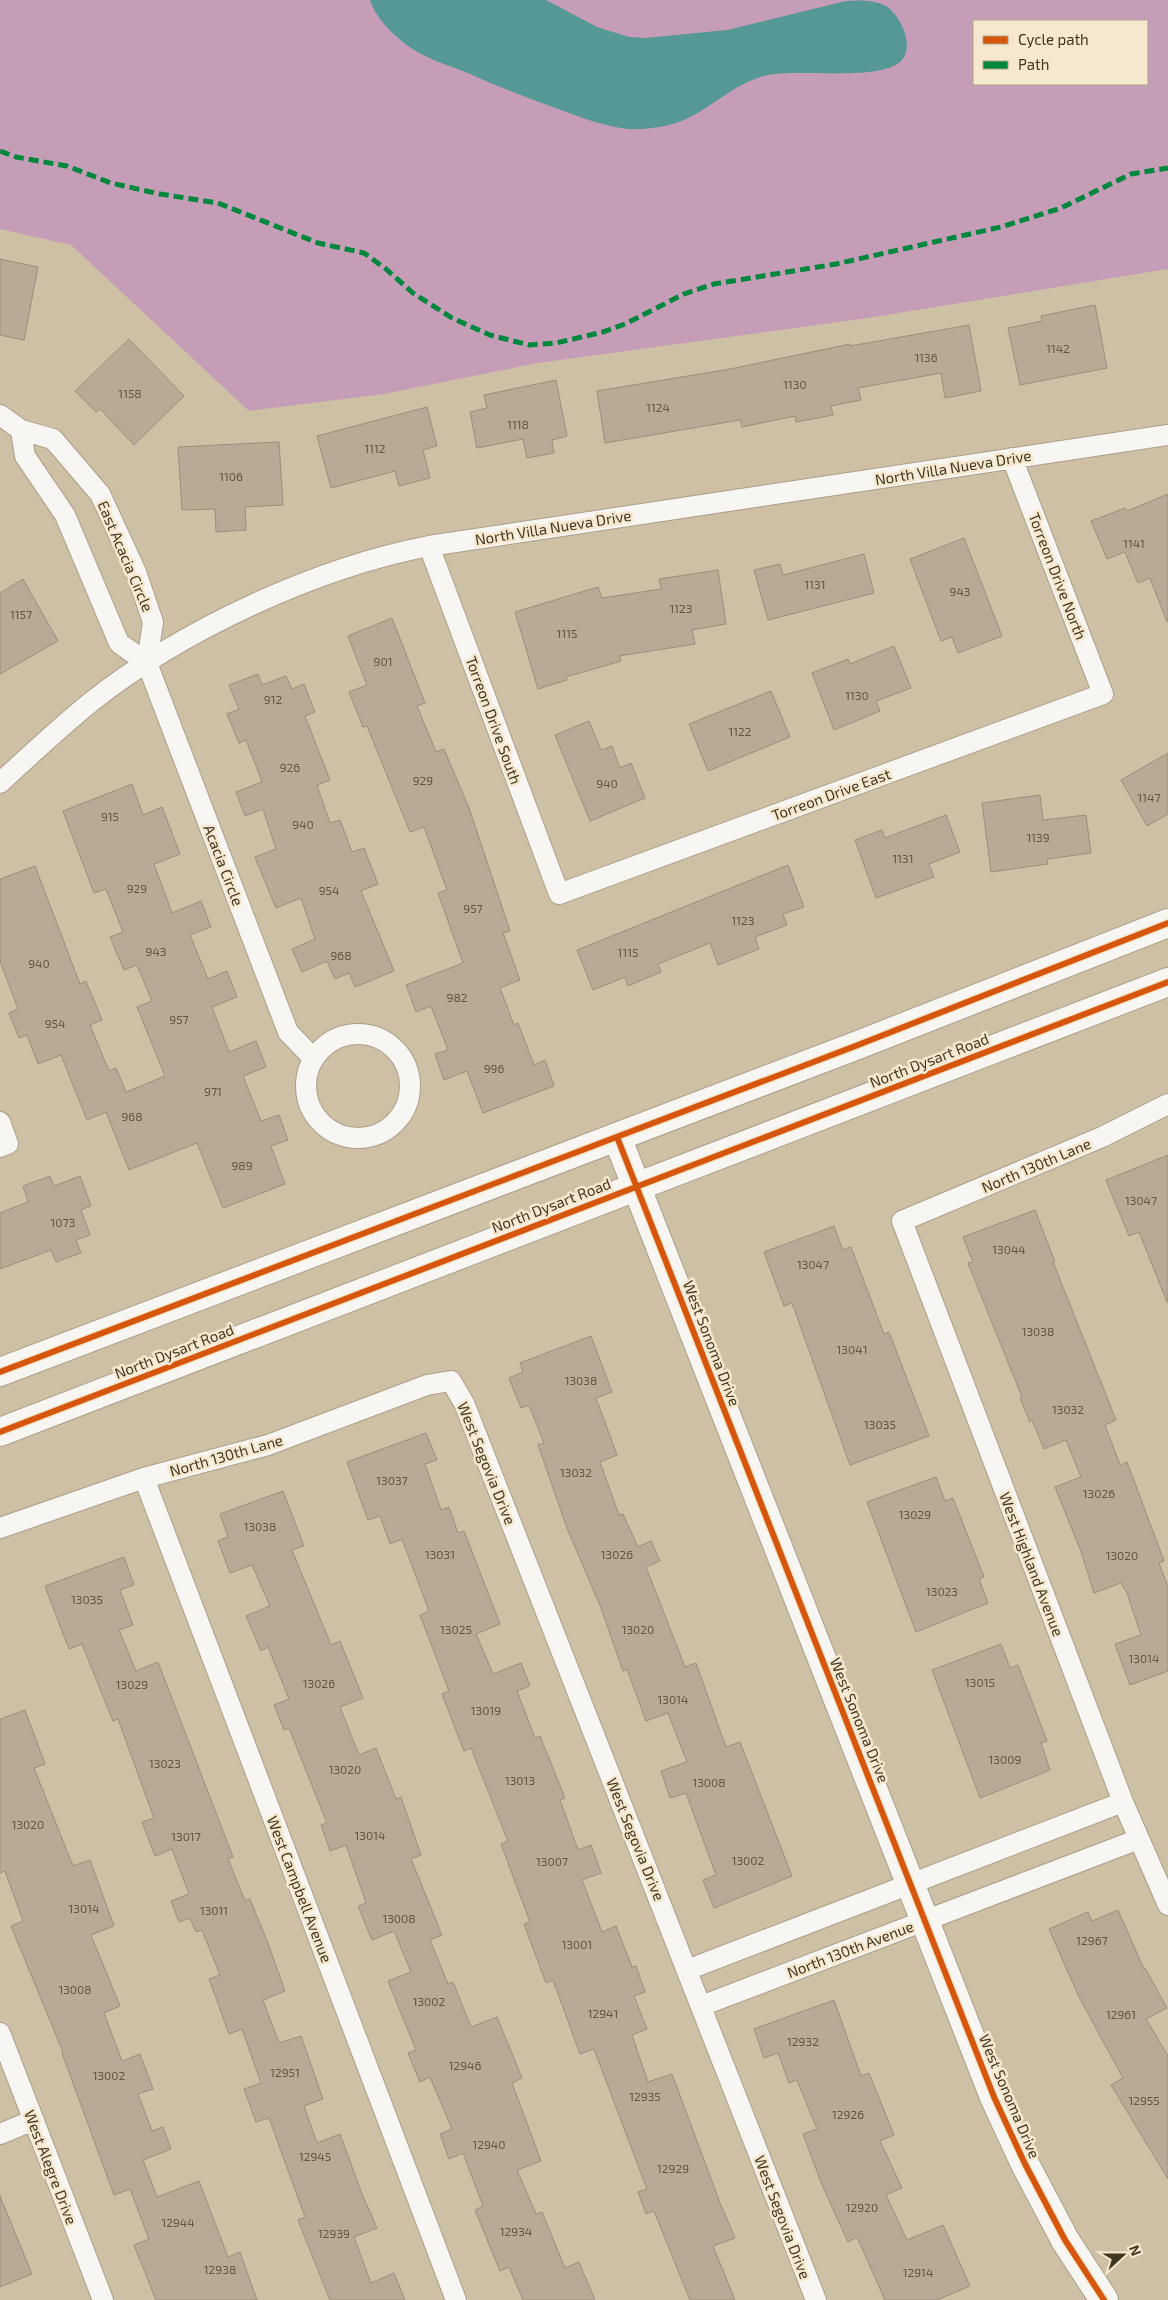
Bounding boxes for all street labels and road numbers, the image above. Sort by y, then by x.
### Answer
street label: North Villa Nueva Drive [874,446,1032,488]
street label: East Acacia Circle [95,498,157,614]
street label: North Villa Nueva Drive [474,506,632,548]
street label: Torreon Drive North [1025,510,1091,642]
street label: Torreon Drive South [462,654,526,786]
street label: Torreon Drive East [769,764,893,824]
street label: Acacia Circle [200,822,248,908]
street label: North Dysart Road [867,1029,991,1091]
street label: North 130th Lane [979,1134,1093,1196]
street label: North Dysart Road [489,1174,613,1236]
street label: West Sonoma Drive [680,1278,744,1408]
street label: North Dysart Road [112,1320,236,1382]
street label: West Segovia Drive [454,1399,520,1527]
street label: North 130th Lane [167,1430,285,1480]
street label: West Highland Avenue [996,1489,1068,1639]
street label: West Sonoma Drive [827,1655,893,1785]
street label: West Segovia Drive [603,1775,669,1903]
street label: West Campbell Avenue [264,1813,336,1965]
street label: North 130th Avenue [784,1917,916,1981]
street label: West Sonoma Drive [976,2031,1044,2161]
street label: West Alegre Drive [21,2107,81,2227]
street label: West Segovia Drive [751,2153,815,2281]

